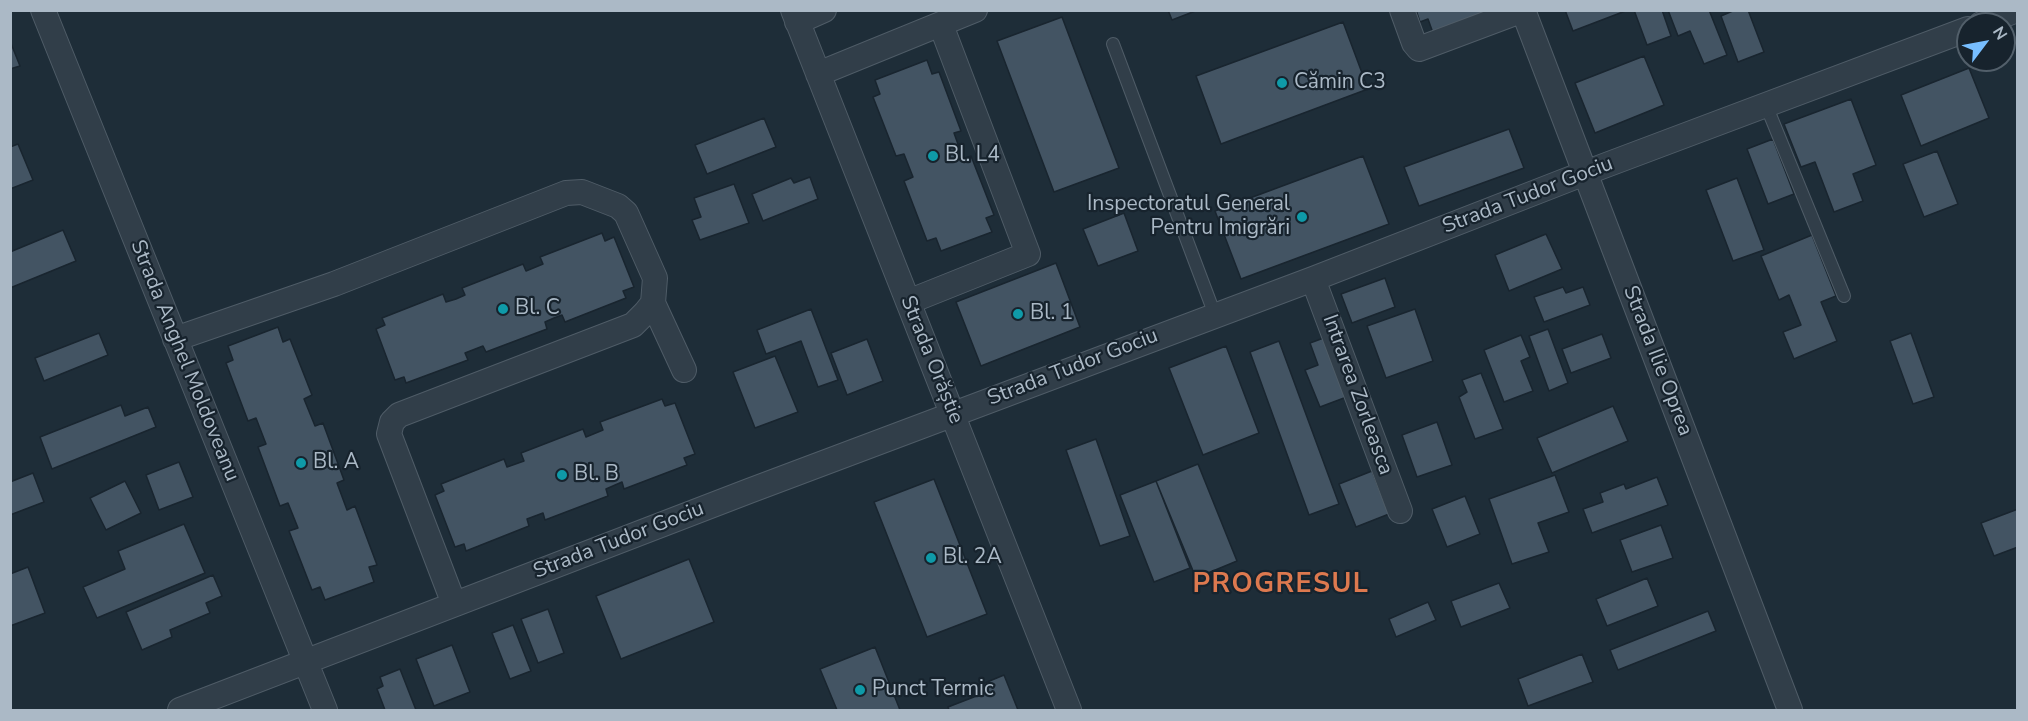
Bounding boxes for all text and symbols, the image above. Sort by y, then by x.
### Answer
north arrow [1956,12,2016,72]
text: N [1987,23,2012,44]
place label: Cămin C3 [1294,70,1386,96]
marker: Cămin C3 [1275,76,1289,90]
place label: Bl. L4 [945,143,1000,169]
marker: Bl. L4 [926,149,940,163]
street label: Strada Tudor Gociu [1439,152,1617,240]
place label: Inspectoratul General Pentru Imigrări [1087,192,1290,242]
marker: Inspectoratul General Pentru Imigrări [1295,210,1309,224]
street label: Strada Anghel Moldoveanu [124,237,244,485]
street label: Strada Ilie Oprea [1617,282,1697,440]
street label: Strada Orăștie [894,292,968,428]
place label: Bl. C [515,296,560,322]
place label: Bl. 1 [1030,301,1073,327]
marker: Bl. C [496,302,510,316]
marker: Bl. 1 [1011,307,1025,321]
street label: Intrarea Zorleasca [1316,311,1398,479]
street label: Strada Tudor Gociu [984,324,1162,412]
place label: Bl. A [313,450,359,476]
marker: Bl. A [294,456,308,470]
place label: Bl. B [574,462,619,488]
marker: Bl. B [555,468,569,482]
street label: Strada Tudor Gociu [530,497,708,585]
place label: Bl. 2A [943,545,1002,571]
marker: Bl. 2A [924,551,938,565]
district label: PROGRESUL [1192,569,1370,601]
place label: Punct Termic [872,677,994,703]
marker: Punct Termic [853,683,867,697]

